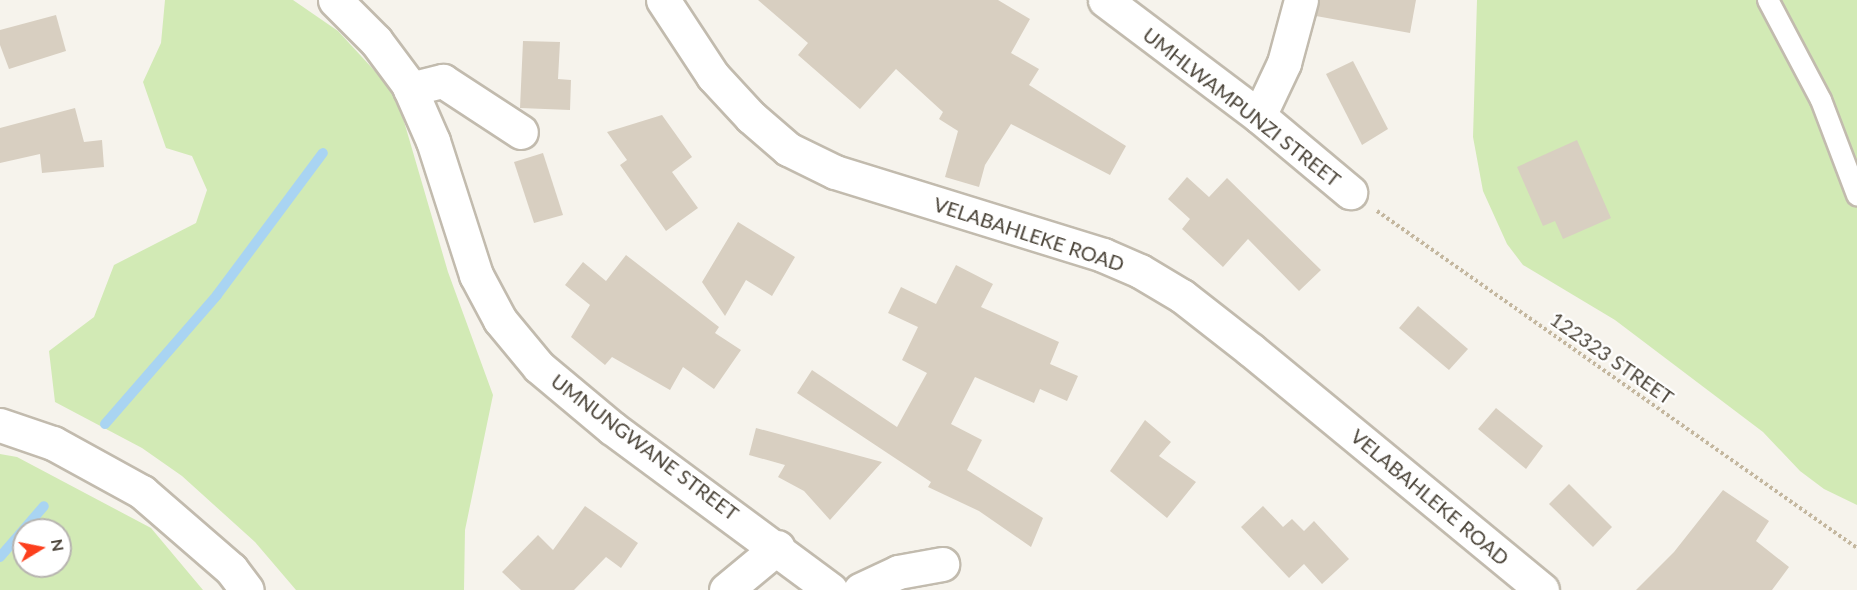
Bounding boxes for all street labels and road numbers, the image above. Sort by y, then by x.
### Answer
street label: UMHLWAMPUNZI STREET [1138,22,1346,192]
street label: VELABAHLEKE ROAD [931,192,1127,276]
street label: 122323 STREET [1546,307,1678,409]
street label: UMNUNGWANE STREET [547,369,743,525]
street label: VELABAHLEKE ROAD [1346,424,1514,570]

